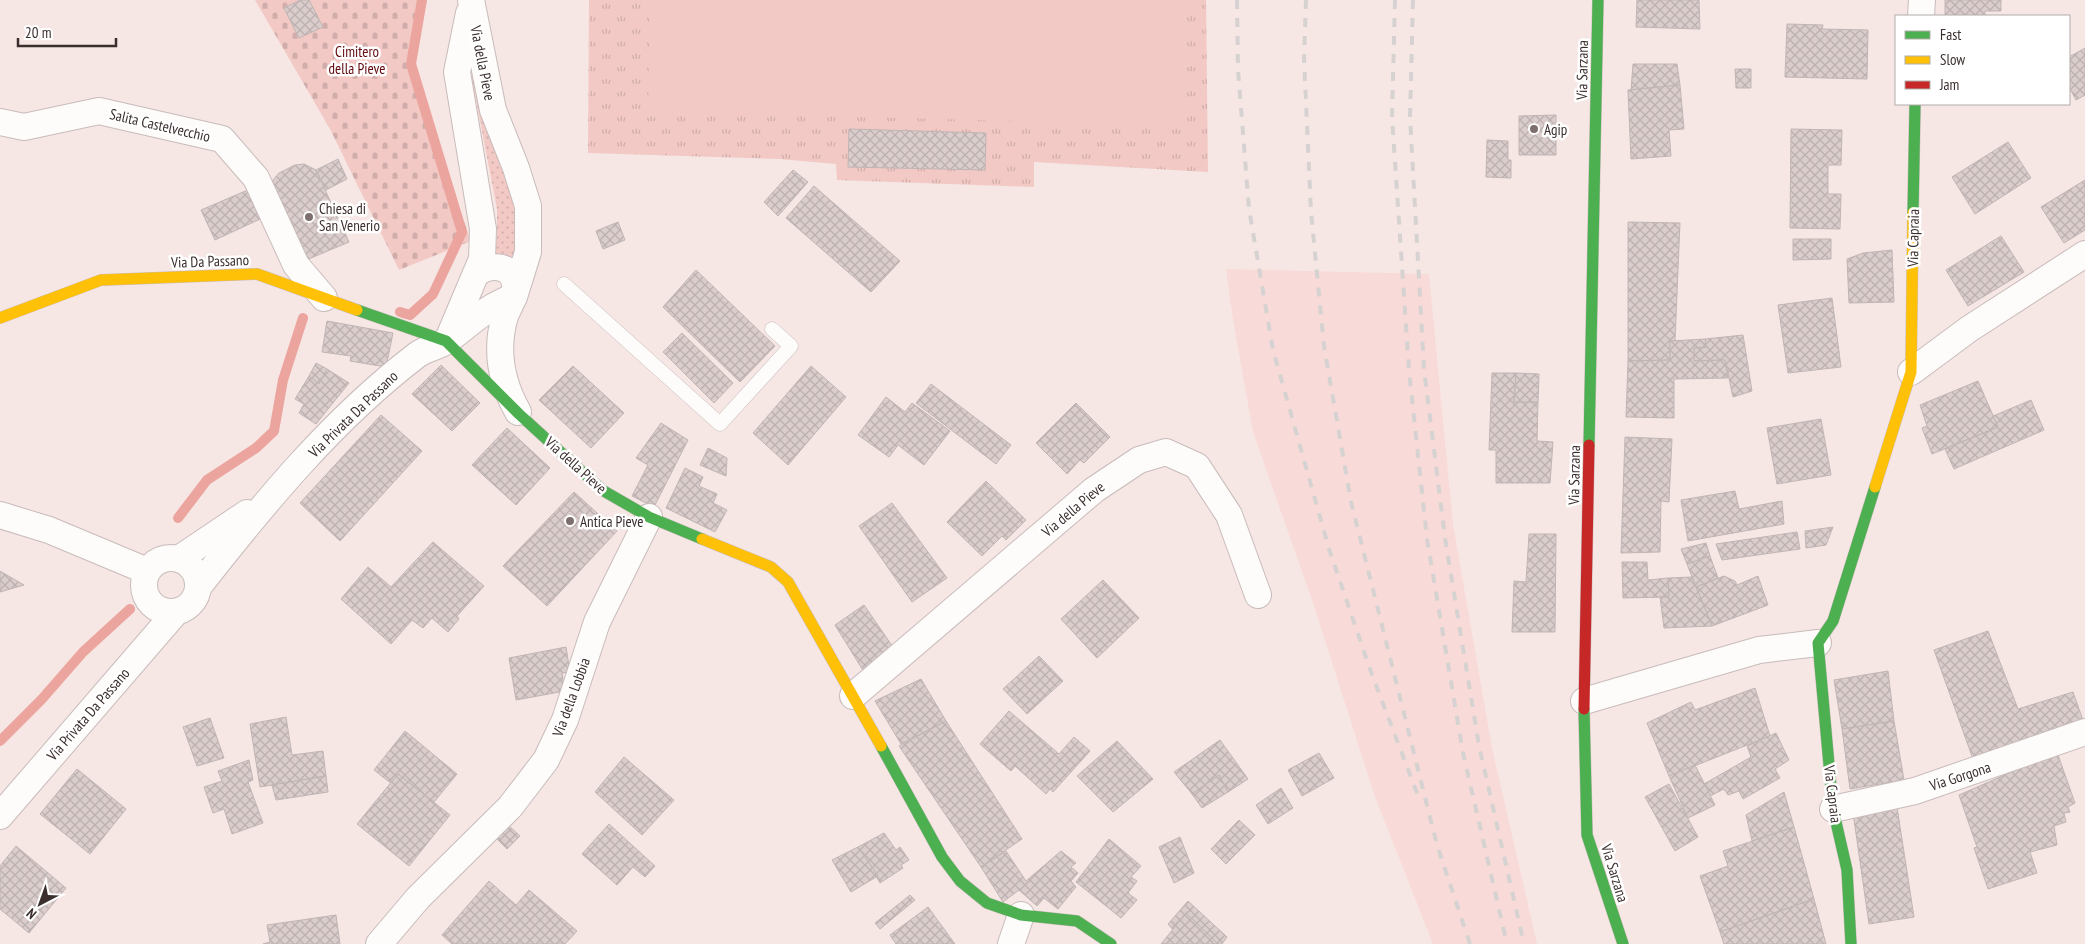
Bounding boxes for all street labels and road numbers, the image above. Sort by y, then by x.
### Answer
street label: Via della Pieve [466,23,500,102]
street label: Via Sarzana [1572,40,1592,101]
street label: Salita Castelvecchio [108,104,212,146]
street label: Via Capraia [1903,209,1923,268]
street label: Via Da Passano [170,250,249,272]
street label: Via Privata Da Passano [304,367,402,462]
street label: Via della Pieve [541,432,611,498]
street label: Via Sarzana [1564,445,1584,506]
street label: Via della Pieve [1037,477,1108,541]
street label: Via della Lobbia [548,655,594,740]
street label: Via Privata Da Passano [42,664,134,765]
street label: Via Gorgona [1926,757,1993,795]
street label: Via Capraia [1820,763,1846,824]
street label: Via Sarzana [1597,841,1633,904]

